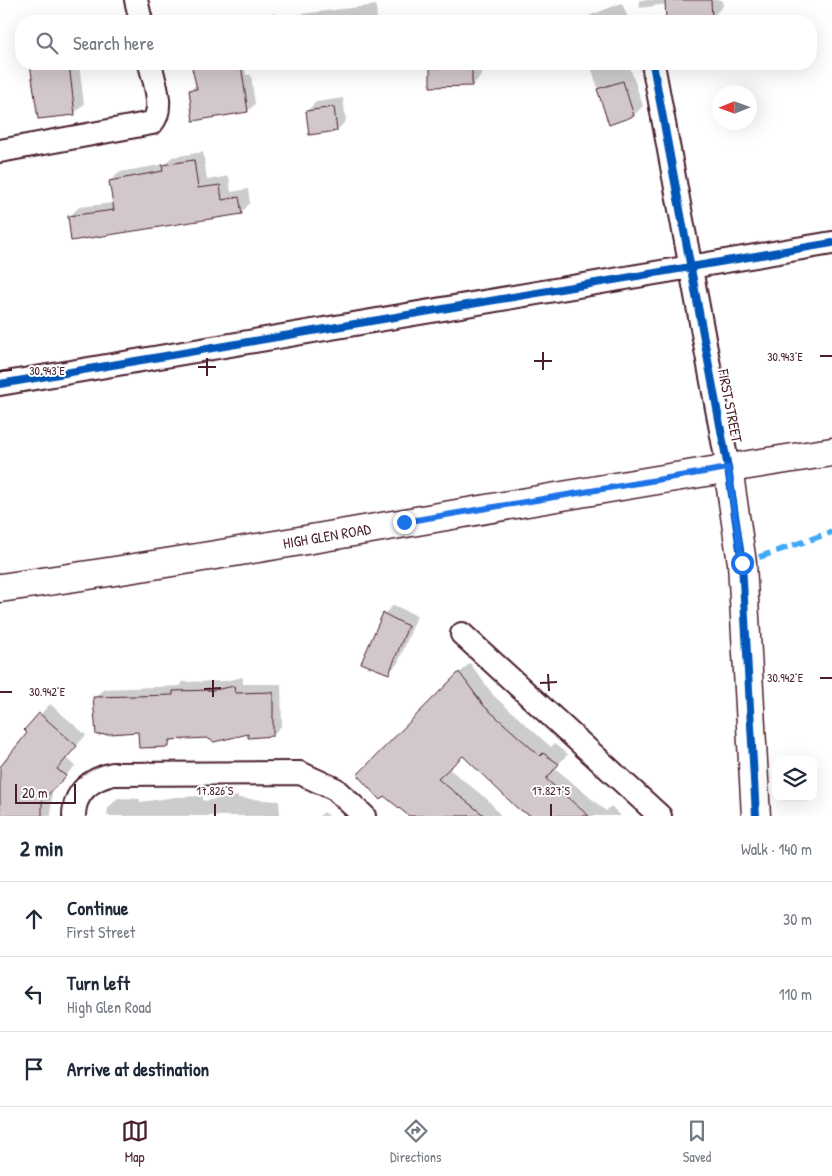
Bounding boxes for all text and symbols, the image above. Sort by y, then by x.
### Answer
search box [15,15,817,70]
icon: search [33,29,61,57]
text: Search here [73,30,154,56]
north arrow [712,85,757,130]
text: 30.943°E [767,348,804,365]
text: 30.943°E [29,362,66,379]
street label: FIRST STREET [713,366,748,445]
route end [393,511,416,534]
street label: HIGH GLEN ROAD [281,518,373,554]
route start [731,552,754,575]
text: 30.942°E [767,669,804,686]
text: 30.942°E [29,683,66,700]
map controls [772,756,817,801]
button: layers [772,756,817,801]
scale bar [15,781,76,804]
text: 17.826°S [197,782,234,799]
text: 17.827°S [532,782,570,799]
text: 20 m [22,783,48,802]
text: 2 min [20,834,63,863]
text: Walk · 140 m [741,838,812,860]
text: Continue [67,895,128,921]
icon: ahead [20,905,48,933]
text: 30 m [783,908,812,930]
text: First Street [67,921,135,943]
text: Turn left [67,970,130,996]
icon: left [20,980,48,1008]
text: 110 m [779,983,812,1005]
text: High Glen Road [67,996,151,1018]
icon: arrive [20,1055,48,1083]
text: Arrive at destination [67,1056,209,1082]
tab: Map [121,1117,149,1166]
tab: Directions [390,1117,441,1166]
tab: Saved [683,1117,711,1166]

